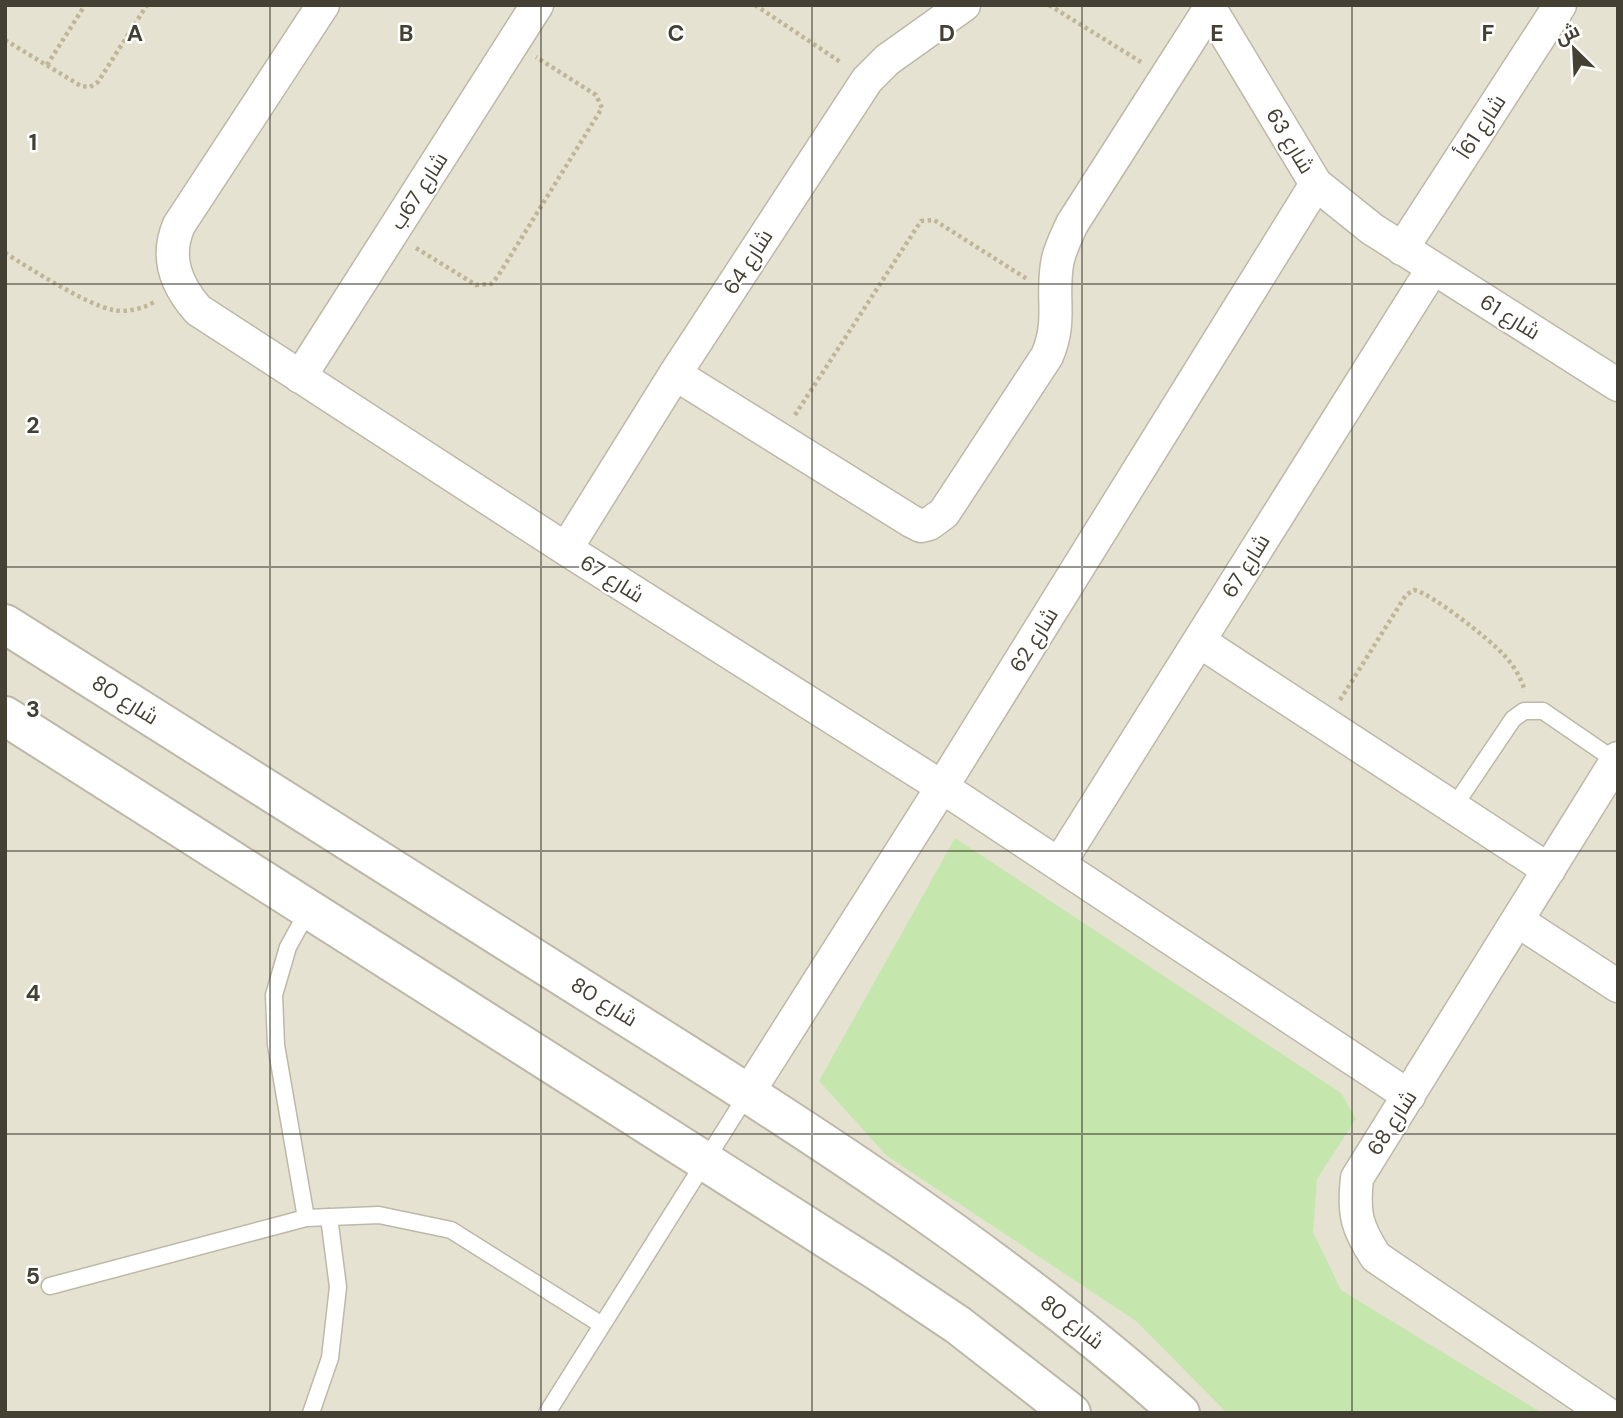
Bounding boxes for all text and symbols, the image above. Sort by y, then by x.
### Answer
north arrow [1539,14,1609,84]
text: A [127,18,143,48]
text: B [399,18,413,48]
text: C [668,18,684,48]
text: D [939,18,955,48]
text: E [1210,18,1224,48]
text: F [1482,18,1495,48]
text: ش [1551,18,1584,50]
street label: شارع 61أ [1450,89,1512,165]
street label: شارع 63 [1259,103,1321,179]
text: 1 [29,127,37,157]
street label: شارع 67ب [384,147,454,235]
street label: شارع 64 [717,224,779,300]
street label: شارع 61 [1475,288,1545,346]
text: 2 [26,410,40,440]
street label: شارع 67 [1216,529,1276,603]
street label: شارع 67 [575,549,649,609]
street label: شارع 62 [1003,602,1065,678]
street label: شارع 80 [86,669,164,731]
text: 3 [26,694,40,724]
street label: شارع 80 [565,971,643,1033]
text: 4 [26,978,41,1008]
street label: شارع 68 [1361,1085,1423,1161]
text: 5 [26,1261,40,1291]
street label: شارع 80 [1034,1288,1110,1356]

